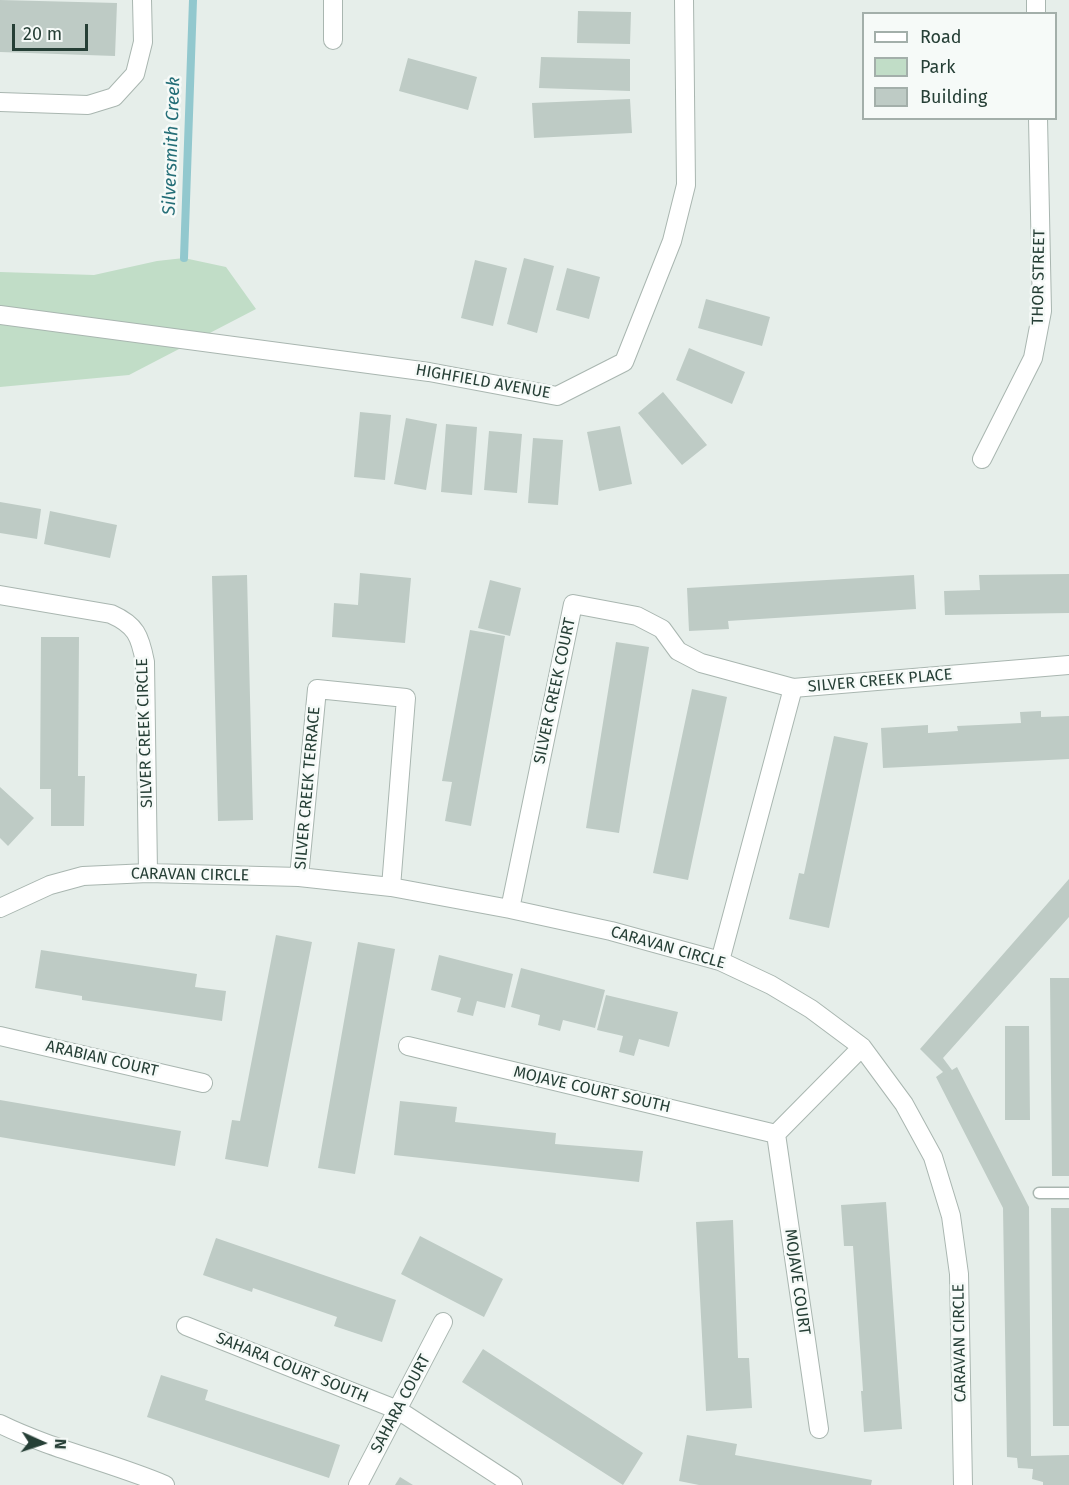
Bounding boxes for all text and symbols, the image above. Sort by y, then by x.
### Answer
scale bar [15,12,92,50]
legend [862,12,1057,120]
text: 20 m [23,23,62,45]
text: Road [920,26,962,48]
text: Park [920,56,955,78]
water label: Silversmith Creek [159,76,185,216]
text: Building [920,86,987,108]
street label: THOR STREET [1029,229,1049,325]
street label: HIGHFIELD AVENUE [414,361,552,403]
street label: SILVER CREEK COURT [530,616,580,766]
street label: SILVER CREEK CIRCLE [133,658,157,808]
street label: SILVER CREEK PLACE [807,665,953,697]
street label: SILVER CREEK TERRACE [291,706,325,870]
street label: CARAVAN CIRCLE [131,864,249,886]
street label: CARAVAN CIRCLE [608,922,728,974]
street label: ARABIAN COURT [44,1037,160,1081]
street label: MOJAVE COURT SOUTH [512,1063,672,1117]
street label: MOJAVE COURT [780,1228,814,1336]
street label: CARAVAN CIRCLE [949,1284,971,1402]
street label: SAHARA COURT SOUTH [213,1329,371,1407]
street label: SAHARA COURT [367,1351,435,1457]
north arrow [12,1413,72,1473]
text: N [51,1438,70,1450]

